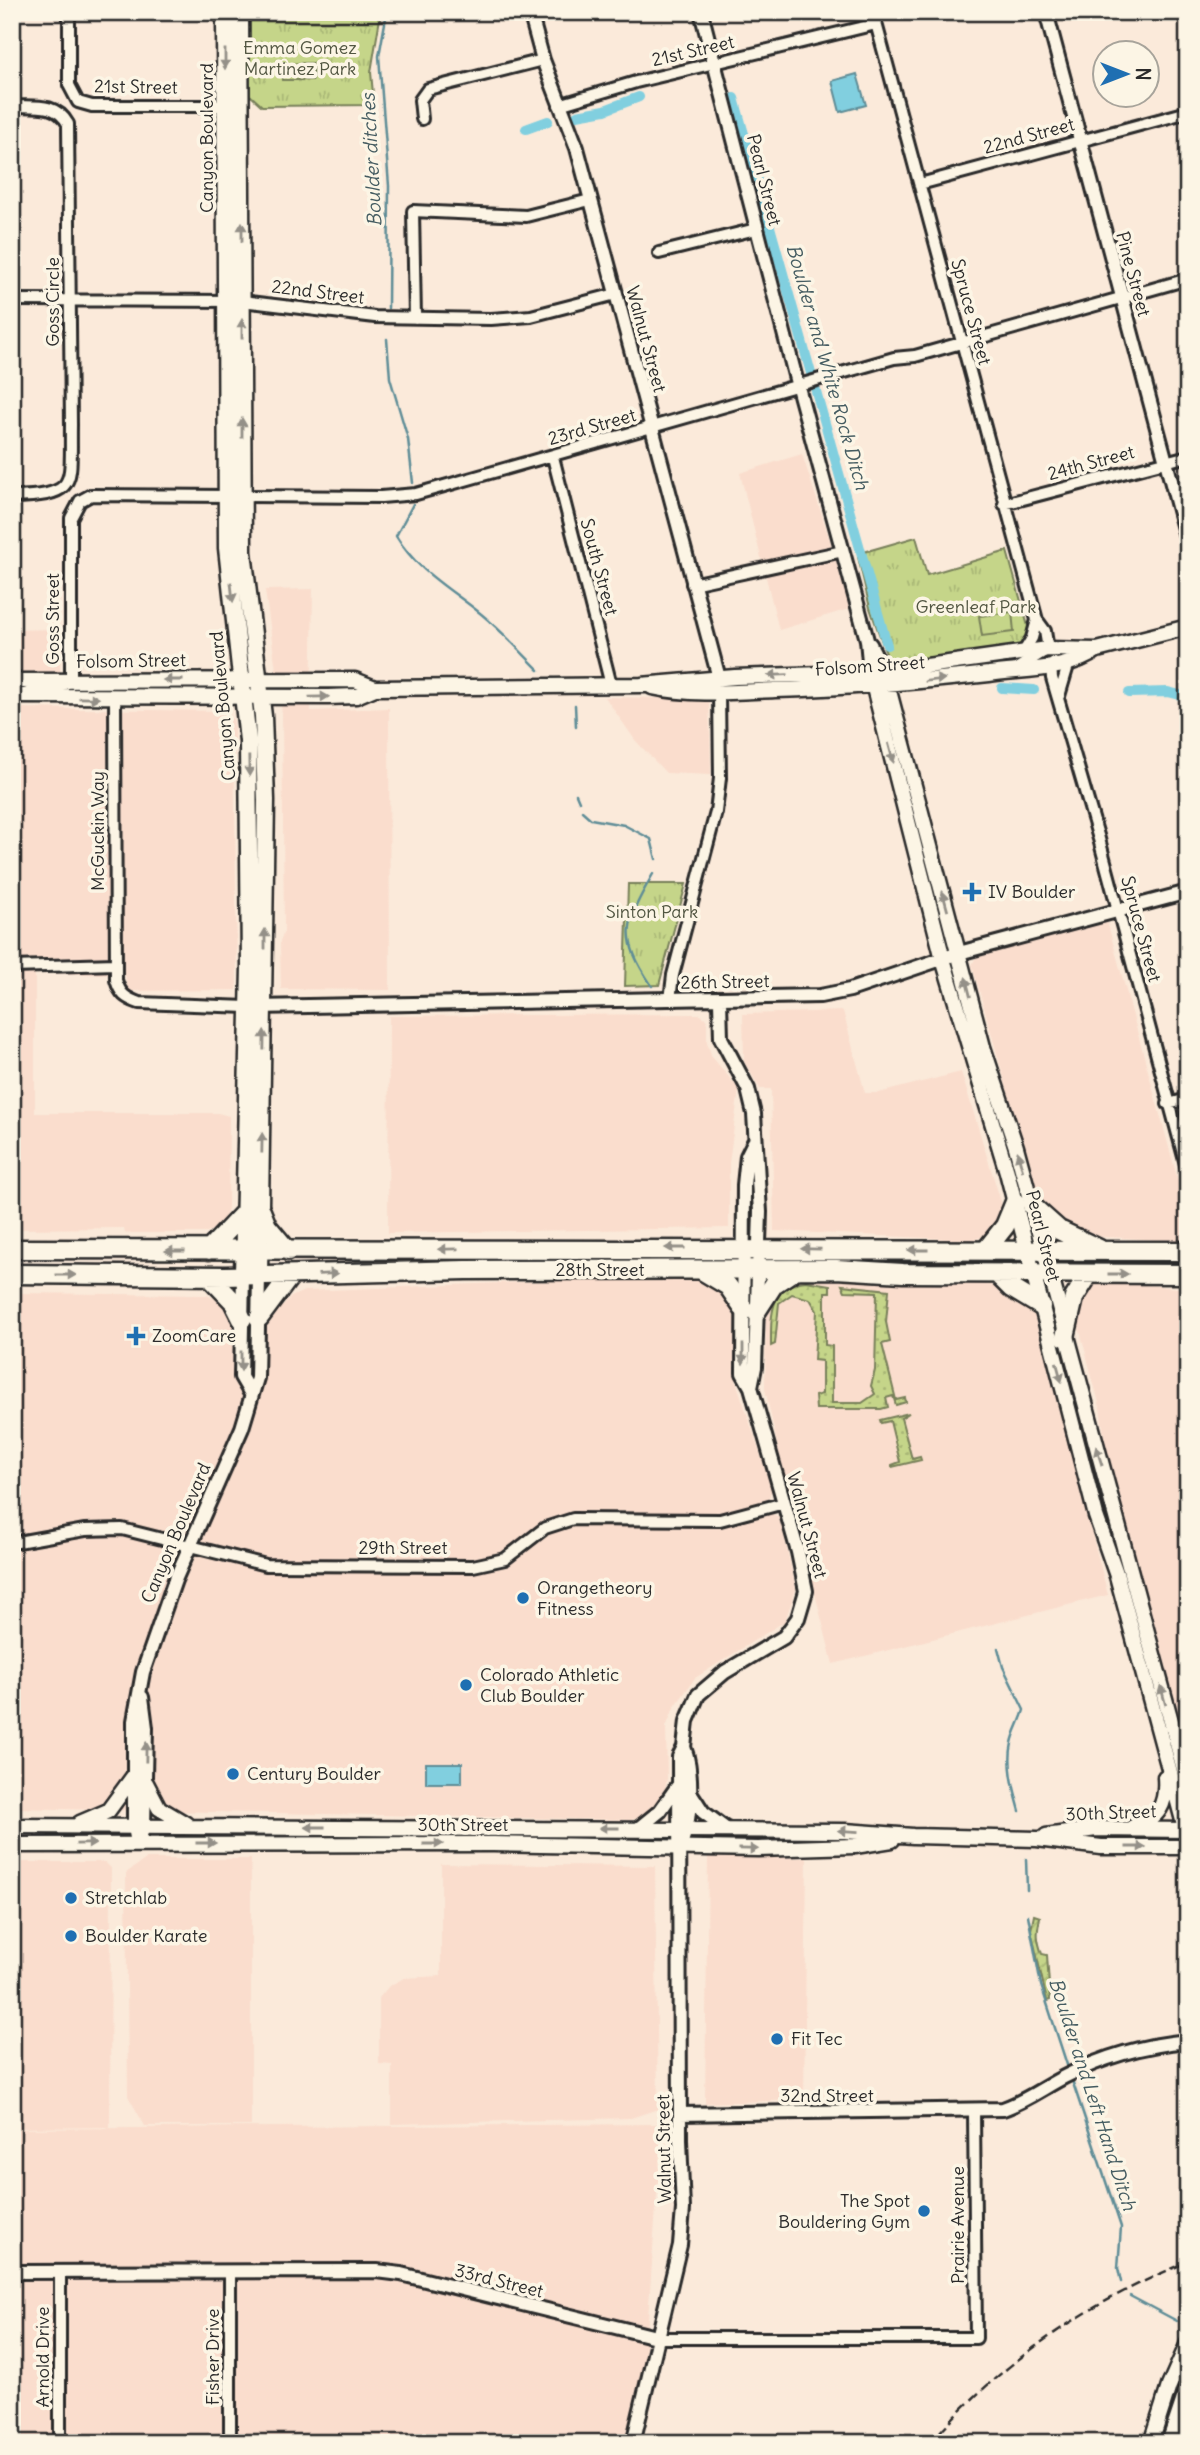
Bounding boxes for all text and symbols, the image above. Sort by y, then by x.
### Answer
street label: 21st Street [650,30,736,71]
park label: Emma Gomez Martinez Park [243,36,357,80]
north arrow [1092,38,1162,108]
one-way arrow [219,49,231,71]
street label: Canyon Boulevard [195,63,218,213]
text: N [1131,67,1155,81]
street label: 21st Street [94,74,178,99]
water label: Boulder ditches [355,91,386,227]
street label: 22nd Street [981,112,1077,159]
street label: Pearl Street [742,132,787,228]
one-way arrow [236,221,248,243]
street label: Pine Street [1111,229,1156,319]
water label: Boulder and White Rock Ditch [781,241,875,494]
street label: Spruce Street [946,256,997,367]
street label: Goss Circle [41,257,64,347]
street label: 22nd Street [270,274,366,309]
street label: Walnut Street [621,283,672,395]
one-way arrow [236,318,248,340]
street label: 23rd Street [545,403,638,450]
one-way arrow [236,416,248,438]
street label: 24th Street [1045,440,1137,485]
street label: South Street [576,516,623,618]
street label: Goss Street [41,573,64,665]
one-way arrow [226,581,237,603]
park label: Greenleaf Park [916,595,1037,618]
street label: Canyon Boulevard [204,630,241,782]
street label: Folsom Street [76,648,186,673]
street label: Folsom Street [814,650,926,681]
one-way arrow [766,670,788,681]
one-way arrow [162,674,184,686]
one-way arrow [924,675,946,686]
one-way arrow [308,691,330,703]
one-way arrow [78,692,100,704]
one-way arrow [887,743,897,764]
one-way arrow [243,755,254,777]
street label: McGuckin Way [86,771,109,891]
street label: Spruce Street [1116,873,1167,984]
place label: IV Boulder [988,880,1076,903]
marker: IV Boulder [962,882,982,902]
one-way arrow [939,890,950,912]
park label: Sinton Park [606,900,698,923]
one-way arrow [259,928,271,950]
street label: 26th Street [680,969,770,994]
one-way arrow [962,975,973,997]
one-way arrow [259,1029,270,1051]
one-way arrow [256,1132,268,1154]
one-way arrow [1014,1150,1025,1172]
street label: Pearl Street [1021,1188,1066,1284]
one-way arrow [664,1242,686,1254]
one-way arrow [437,1243,459,1255]
one-way arrow [799,1243,821,1255]
one-way arrow [907,1244,929,1255]
one-way arrow [164,1245,186,1256]
street label: 28th Street [555,1258,645,1281]
one-way arrow [317,1268,339,1279]
one-way arrow [1107,1268,1129,1280]
one-way arrow [56,1269,78,1280]
place label: ZoomCare [152,1324,236,1347]
marker: ZoomCare [126,1326,146,1346]
one-way arrow [737,1343,749,1365]
one-way arrow [236,1350,247,1372]
one-way arrow [1054,1361,1065,1383]
one-way arrow [1094,1445,1104,1466]
street label: Canyon Boulevard [136,1459,216,1606]
street label: Walnut Street [782,1469,833,1581]
street label: 29th Street [359,1536,448,1559]
place label: Orangetheory Fitness [537,1576,652,1620]
marker: Orangetheory Fitness [515,1590,531,1606]
place label: Colorado Athletic Club Boulder [480,1663,619,1707]
marker: Colorado Athletic Club Boulder [458,1677,474,1693]
one-way arrow [1158,1684,1168,1705]
one-way arrow [140,1741,152,1763]
place label: Century Boulder [247,1762,381,1785]
marker: Century Boulder [225,1766,241,1782]
street label: 30th Street [1065,1799,1157,1826]
street label: 30th Street [418,1813,508,1836]
one-way arrow [303,1821,325,1833]
one-way arrow [598,1822,620,1834]
one-way arrow [836,1825,858,1836]
one-way arrow [195,1837,217,1849]
one-way arrow [75,1838,97,1850]
one-way arrow [422,1838,444,1850]
one-way arrow [1126,1841,1148,1853]
one-way arrow [737,1843,759,1855]
place label: Stretchlab [85,1886,167,1909]
marker: Stretchlab [63,1890,79,1906]
place label: Boulder Karate [85,1924,208,1947]
marker: Boulder Karate [63,1928,79,1944]
water label: Boulder and Left Hand Ditch [1044,1975,1142,2214]
place label: Fit Tec [791,2027,843,2050]
marker: Fit Tec [769,2031,785,2047]
street label: 32nd Street [780,2084,874,2107]
street label: Walnut Street [651,2094,676,2204]
street label: Prairie Avenue [946,2166,969,2284]
place label: The Spot Bouldering Gym [778,2189,910,2233]
marker: The Spot Bouldering Gym [916,2203,932,2219]
street label: 33rd Street [452,2258,546,2303]
street label: Arnold Drive [31,2307,54,2407]
street label: Fisher Drive [201,2309,224,2405]

